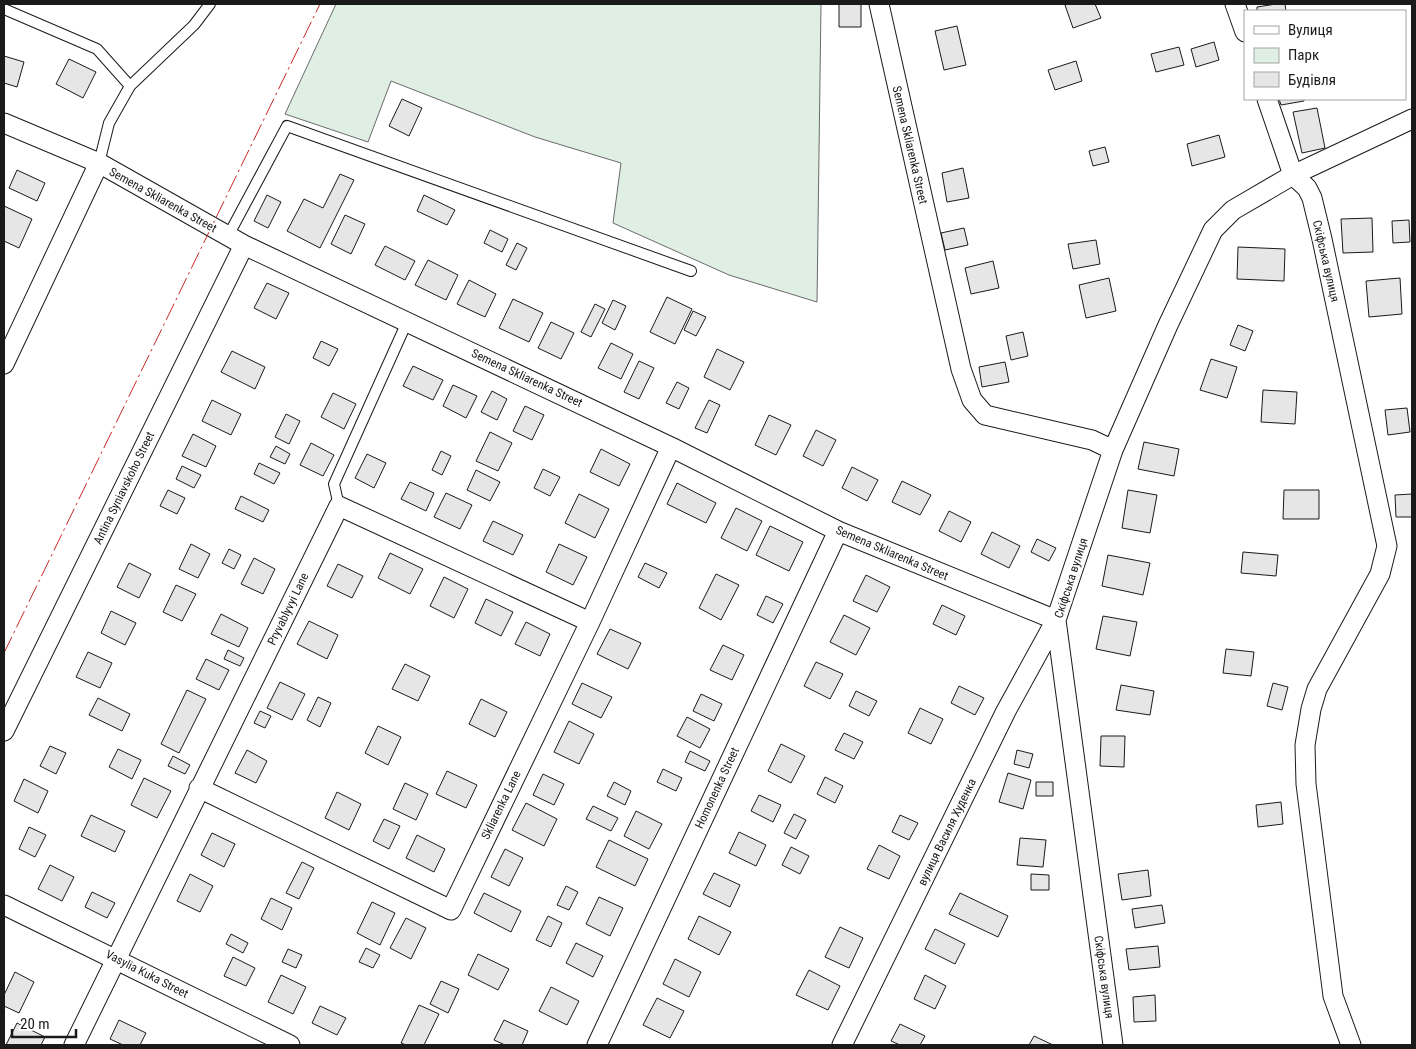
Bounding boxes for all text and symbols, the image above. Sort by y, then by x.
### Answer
legend [1244,10,1406,100]
text: Вулиця [1288,21,1333,39]
text: Парк [1288,46,1319,64]
text: Будівля [1288,71,1336,89]
street label: Semena Skliarenka Street [890,85,930,206]
street label: Semena Skliarenka Street [107,165,220,236]
street label: Скіфська вулиця [1310,219,1342,303]
street label: Semena Skliarenka Street [469,346,585,410]
street label: Antina Syniavskoho Street [91,429,158,547]
street label: Semena Skliarenka Street [834,523,951,583]
street label: Скіфська вулиця [1051,536,1091,620]
street label: Pryvablyvyi Lane [265,570,312,647]
street label: Homonenka Street [692,745,742,831]
street label: Skliarenka Lane [478,768,524,842]
street label: вулиця Василя Худенка [915,776,979,888]
street label: Скіфська вулиця [1091,935,1117,1019]
street label: Vasylia Kuka Street [103,947,191,1001]
scale bar [12,1006,76,1038]
text: 20 m [20,1015,50,1033]

